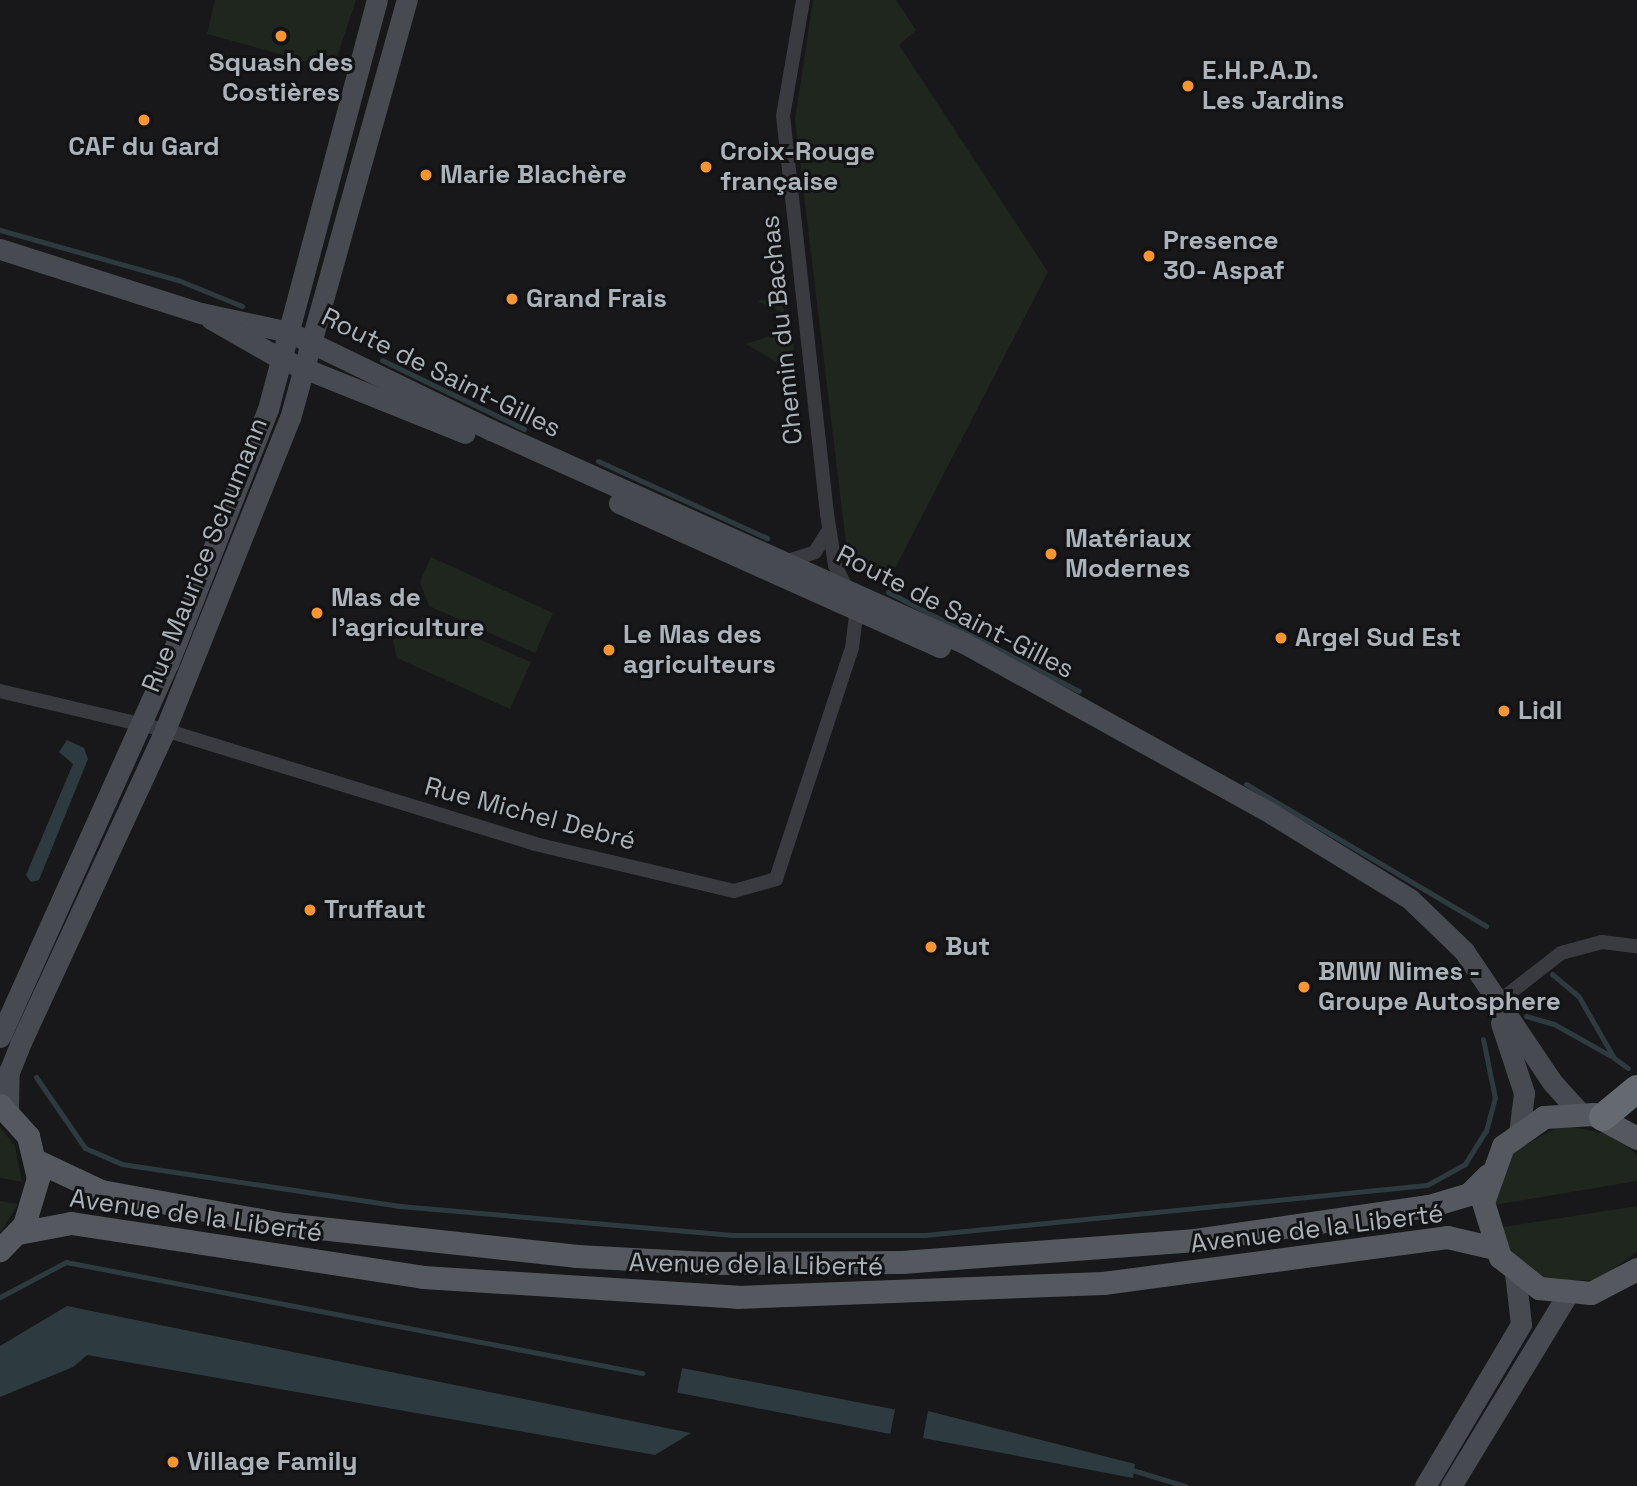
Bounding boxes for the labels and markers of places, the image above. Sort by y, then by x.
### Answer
marker: Squash des Costières [273,28,289,44]
place label: Squash des Costières [209,47,353,108]
place label: E.H.P.A.D. Les Jardins [1202,55,1344,116]
marker: E.H.P.A.D. Les Jardins [1180,78,1196,94]
marker: CAF du Gard [136,112,152,128]
place label: CAF du Gard [68,131,220,163]
place label: Croix-Rouge française [720,136,875,198]
place label: Marie Blachère [440,159,627,191]
marker: Croix-Rouge française [698,159,714,175]
marker: Marie Blachère [418,167,434,183]
place label: Presence 30- Aspaf [1163,225,1286,286]
marker: Presence 30- Aspaf [1141,248,1157,264]
place label: Grand Frais [526,283,667,315]
marker: Grand Frais [504,291,520,307]
place label: Matériaux Modernes [1065,523,1192,584]
marker: Matériaux Modernes [1043,546,1059,562]
place label: Mas de l'agriculture [331,582,484,644]
marker: Mas de l'agriculture [309,605,325,621]
place label: Le Mas des agriculteurs [623,619,776,680]
place label: Argel Sud Est [1295,622,1461,654]
marker: Argel Sud Est [1273,630,1289,646]
marker: Le Mas des agriculteurs [601,642,617,658]
place label: Lidl [1518,695,1563,727]
marker: Lidl [1496,703,1512,719]
place label: Truffaut [324,894,426,926]
marker: Truffaut [302,902,318,918]
place label: But [945,931,990,963]
marker: But [923,939,939,955]
place label: BMW Nimes - Groupe Autosphere [1318,956,1561,1018]
marker: BMW Nimes - Groupe Autosphere [1296,979,1312,995]
place label: Village Family [187,1446,358,1478]
marker: Village Family [165,1454,181,1470]

